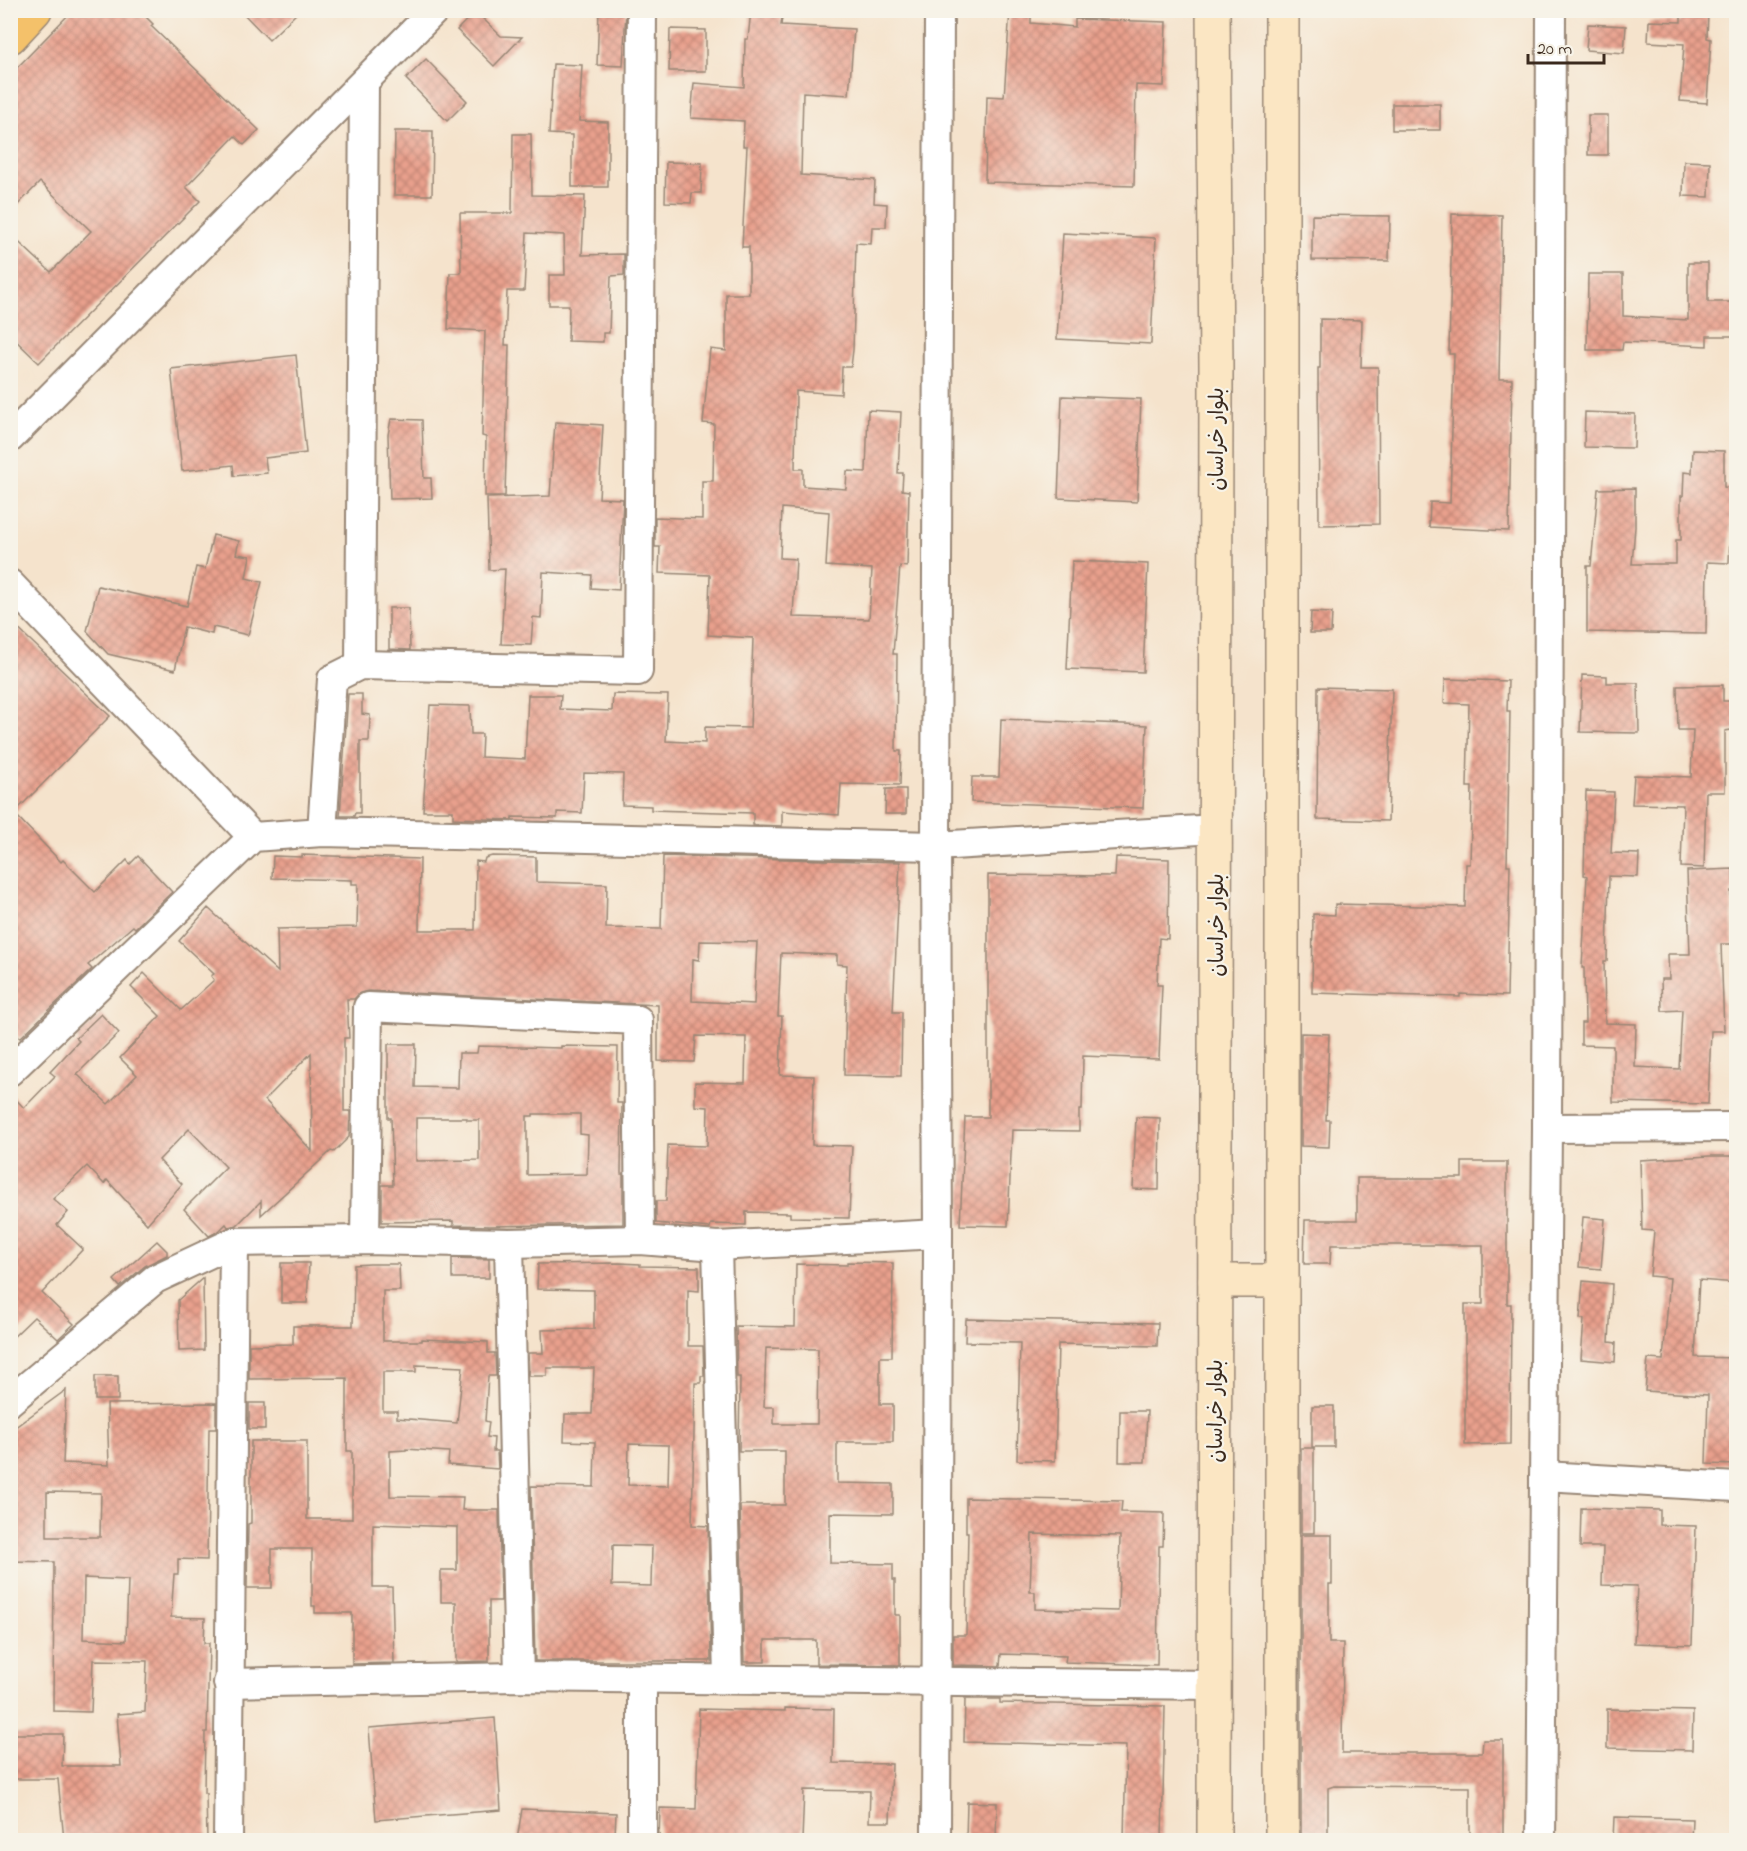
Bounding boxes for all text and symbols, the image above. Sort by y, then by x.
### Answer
scale bar [1528,27,1604,65]
text: 20 m [1537,37,1572,63]
street label: بلوار خراسان [1203,387,1233,491]
street label: بلوار خراسان [1203,873,1233,977]
street label: بلوار خراسان [1202,1359,1232,1463]

